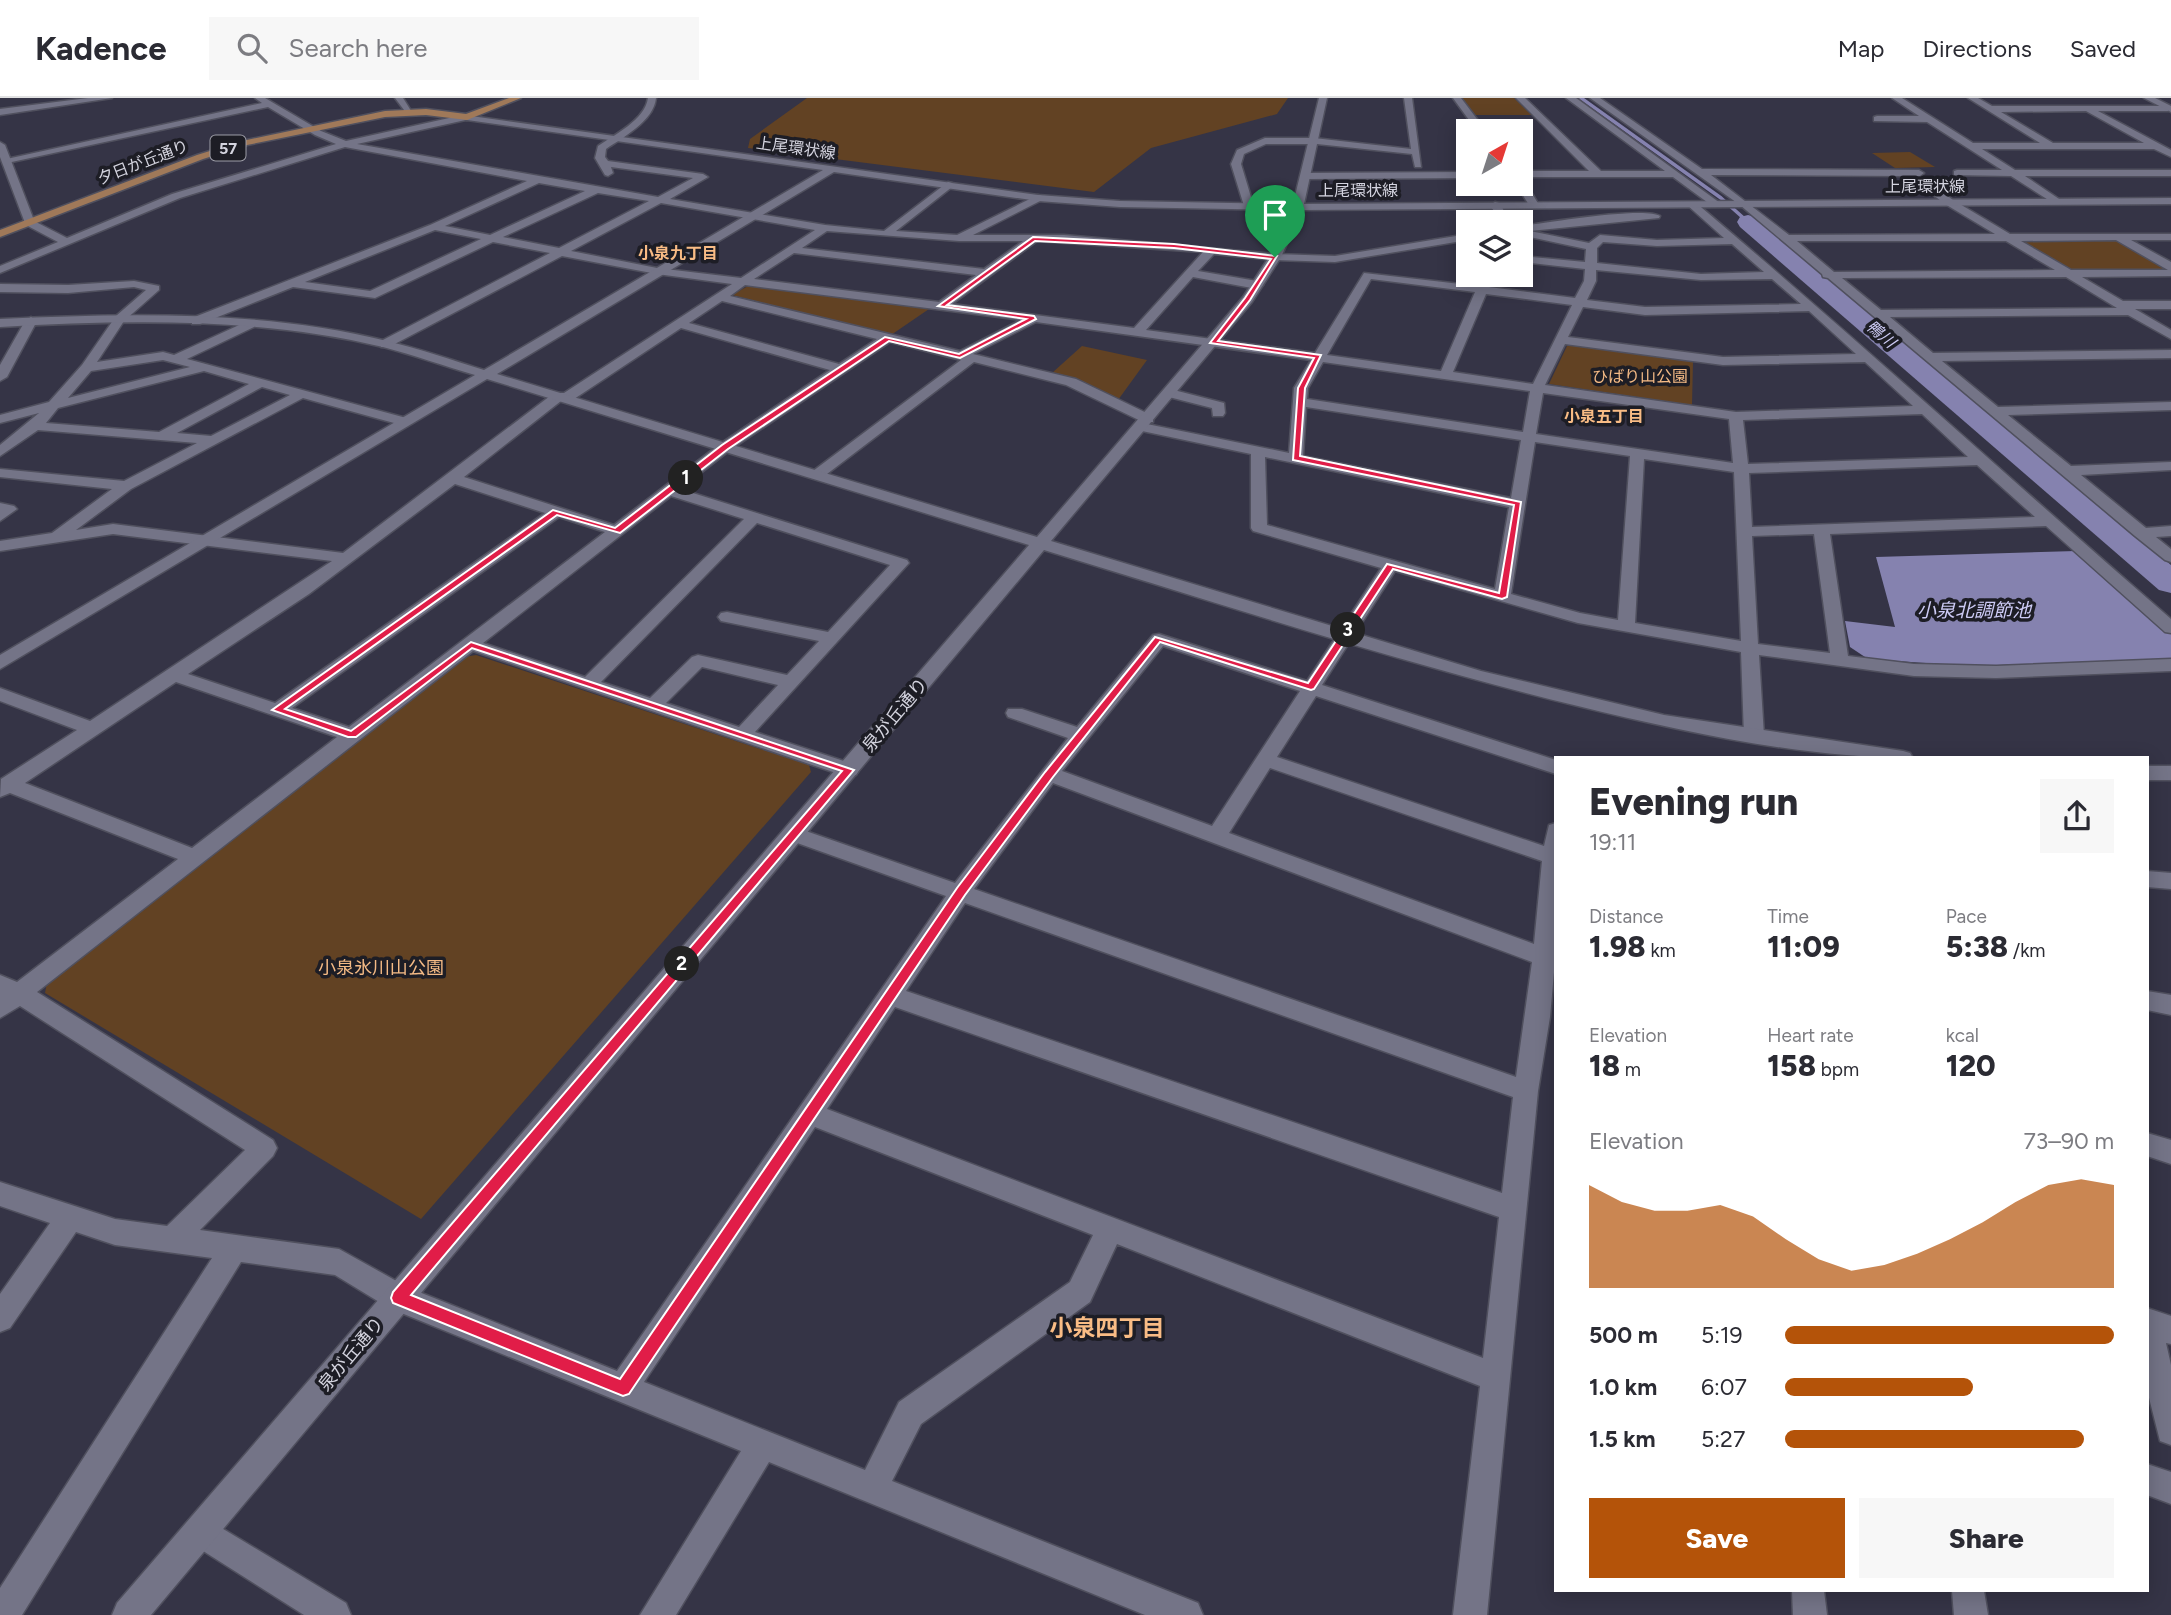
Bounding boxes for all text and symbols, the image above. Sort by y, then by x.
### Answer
search box [209,17,699,80]
text: Kadence [35,29,167,68]
icon: search [233,29,271,67]
text: Search here [289,32,427,64]
text: Map [1838,34,1884,63]
text: Directions [1922,34,2032,63]
text: Saved [2070,34,2136,63]
north arrow [1456,119,1533,196]
map controls [1456,119,1533,287]
street label: 上尾環状線 [755,133,837,163]
street label: 夕日が丘通り [95,136,191,188]
road number: 57 [210,136,246,160]
street label: 上尾環状線 [1885,177,1965,196]
street label: 上尾環状線 [1318,181,1398,200]
pin [1245,185,1305,257]
icon: arrive [1256,196,1294,234]
button: layers [1456,210,1533,287]
district label: 小泉九丁目 [638,244,718,263]
water label: 鴨川 [1863,316,1901,353]
park label: ひばり山公園 [1592,367,1688,386]
district label: 小泉五丁目 [1564,407,1644,426]
pin: 1 [668,460,704,496]
text: 1 [681,466,690,489]
water label: 小泉北調節池 [1917,599,2033,622]
pin: 3 [1330,612,1366,648]
text: 3 [1342,618,1353,641]
street label: 泉が丘通り [858,673,932,757]
text: Evening run [1589,779,1798,825]
button: share [2040,779,2114,853]
text: 19:11 [1589,828,1636,856]
text: Distance [1589,905,1663,928]
text: Time [1767,905,1809,928]
text: Pace [1946,905,1987,928]
text: 1.98 [1589,928,1646,965]
text: 11:09 [1767,928,1840,965]
text: 5:38 [1946,928,2008,965]
text: km [1646,939,1676,962]
text: /km [2008,939,2046,962]
pin: 2 [664,946,700,982]
text: 2 [676,952,687,975]
park label: 小泉氷川山公園 [318,957,444,979]
text: Elevation [1589,1024,1667,1047]
text: Heart rate [1767,1024,1854,1047]
text: kcal [1946,1024,1979,1047]
text: 18 [1589,1047,1620,1084]
text: 158 [1767,1047,1816,1084]
text: 120 [1946,1047,1996,1084]
text: m [1620,1058,1641,1081]
text: bpm [1816,1058,1859,1081]
text: Elevation [1589,1127,1684,1155]
text: 73–90 m [2023,1127,2114,1155]
street label: 泉が丘通り [314,1312,388,1396]
district label: 小泉四丁目 [1050,1314,1165,1342]
text: 500 m [1589,1321,1658,1349]
text: 5:19 [1701,1321,1743,1349]
text: 1.0 km [1589,1373,1657,1401]
text: 6:07 [1701,1373,1747,1401]
text: 1.5 km [1589,1425,1656,1453]
text: 5:27 [1701,1425,1745,1453]
button: Save [1589,1498,1845,1578]
button: Share [1859,1498,2114,1578]

